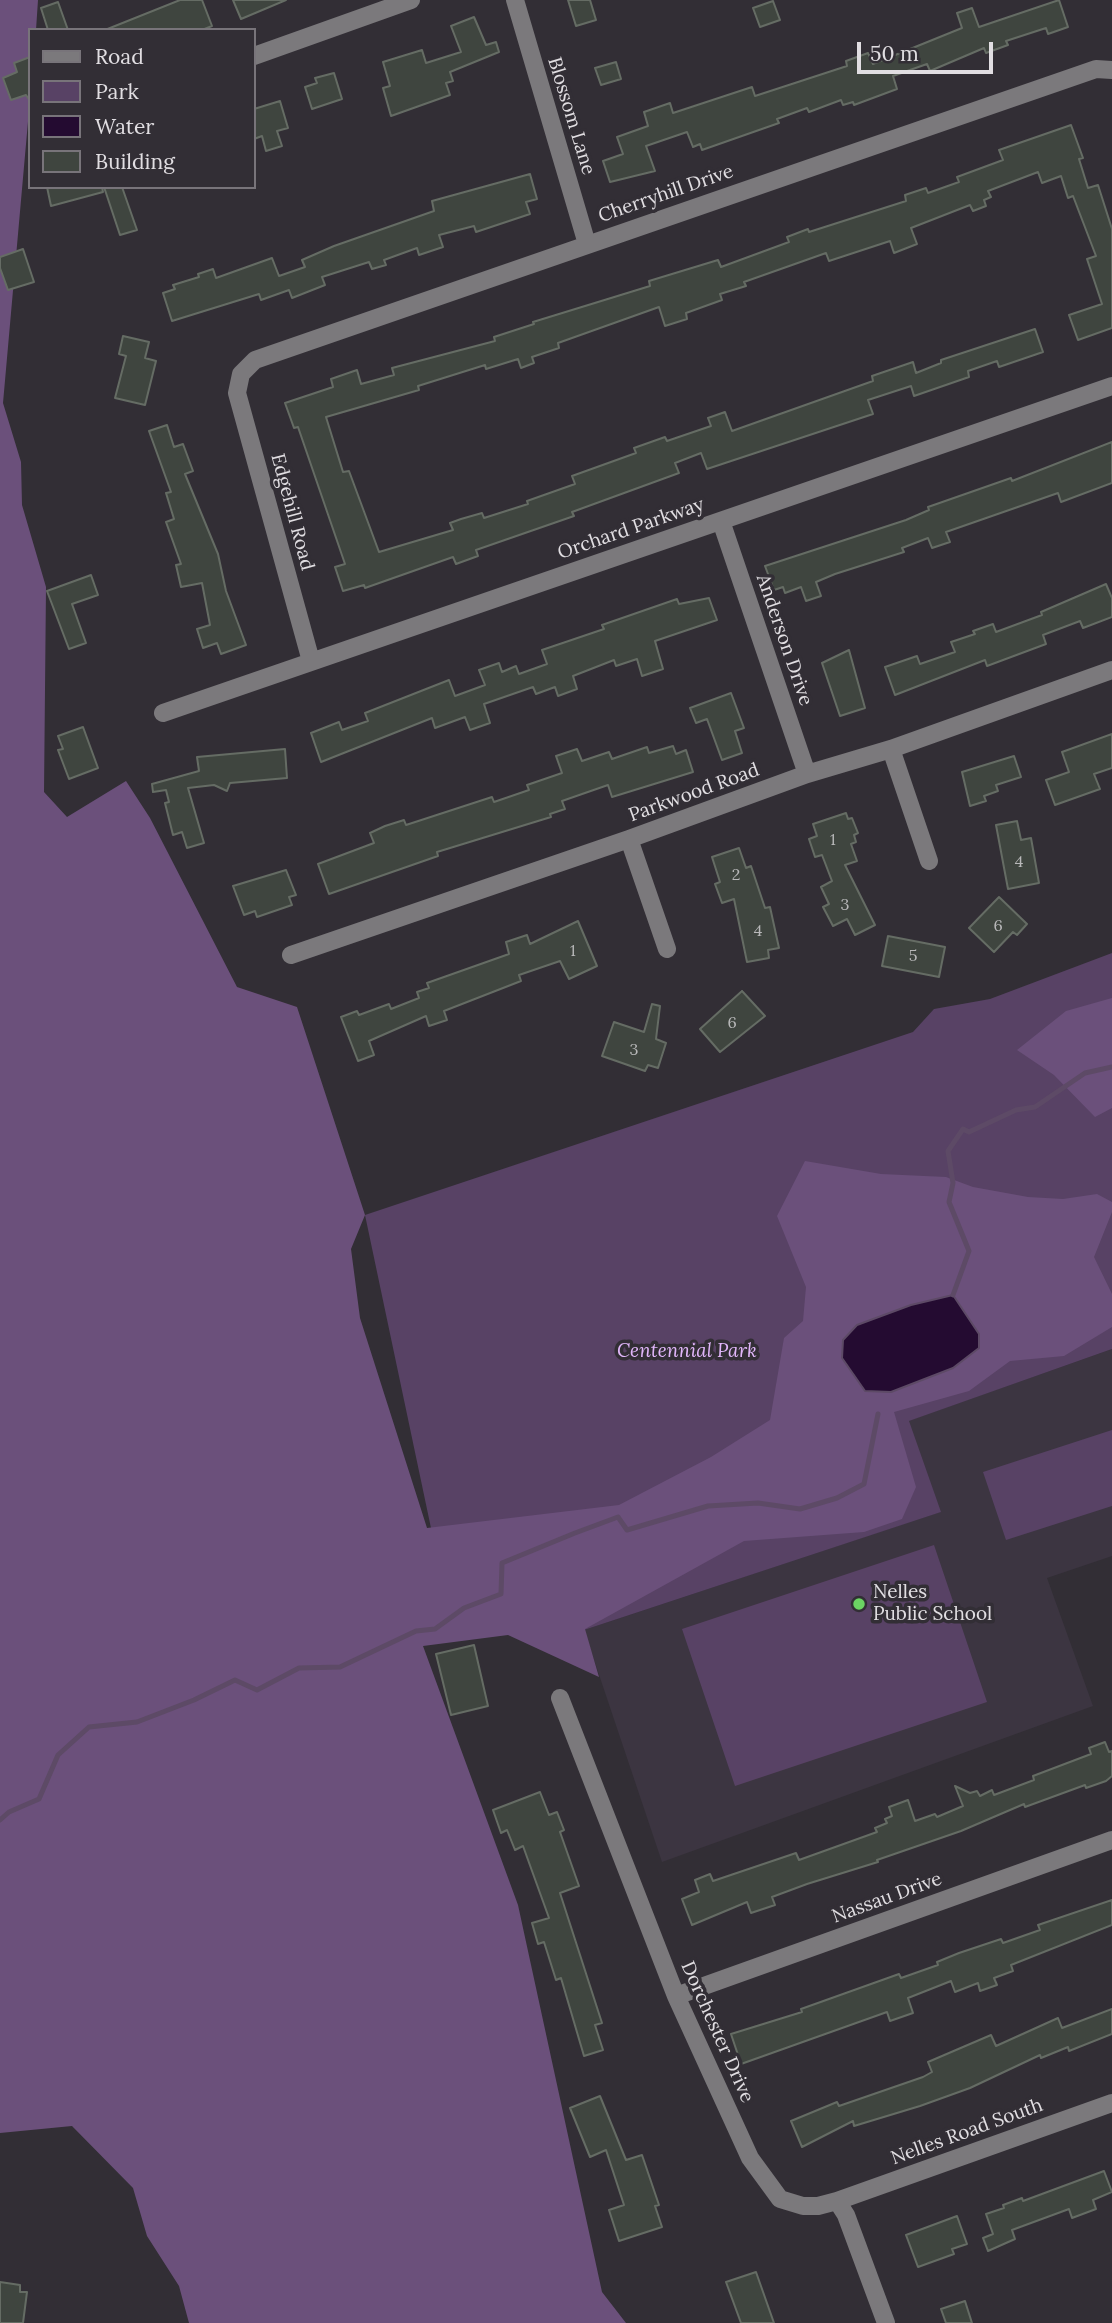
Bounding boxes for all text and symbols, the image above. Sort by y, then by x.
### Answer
legend [28,28,256,189]
scale bar [860,28,996,72]
text: 50 m [870,40,919,67]
text: Road [95,43,144,70]
street label: Blossom Lane [542,54,600,178]
text: Park [95,78,139,105]
text: Water [95,113,154,140]
text: Building [95,148,175,175]
street label: Cherryhill Drive [596,160,736,228]
street label: Edgehill Road [265,451,319,573]
street label: Orchard Parkway [555,493,707,565]
street label: Anderson Drive [751,571,817,709]
street label: Parkwood Road [626,759,762,827]
house number: 1 [830,830,836,850]
house number: 4 [1015,852,1023,872]
house number: 2 [732,865,740,885]
house number: 3 [841,895,849,915]
house number: 6 [993,916,1003,936]
house number: 4 [754,921,762,941]
house number: 1 [570,941,576,961]
house number: 5 [909,946,917,966]
house number: 6 [727,1013,737,1033]
house number: 3 [630,1040,638,1060]
park label: Centennial Park [617,1341,757,1363]
place label: Nelles Public School [873,1582,992,1626]
marker: Nelles Public School [851,1596,867,1612]
street label: Nassau Drive [829,1868,945,1928]
street label: Dorchester Drive [676,1958,758,2106]
street label: Nelles Road South [888,2094,1046,2170]

